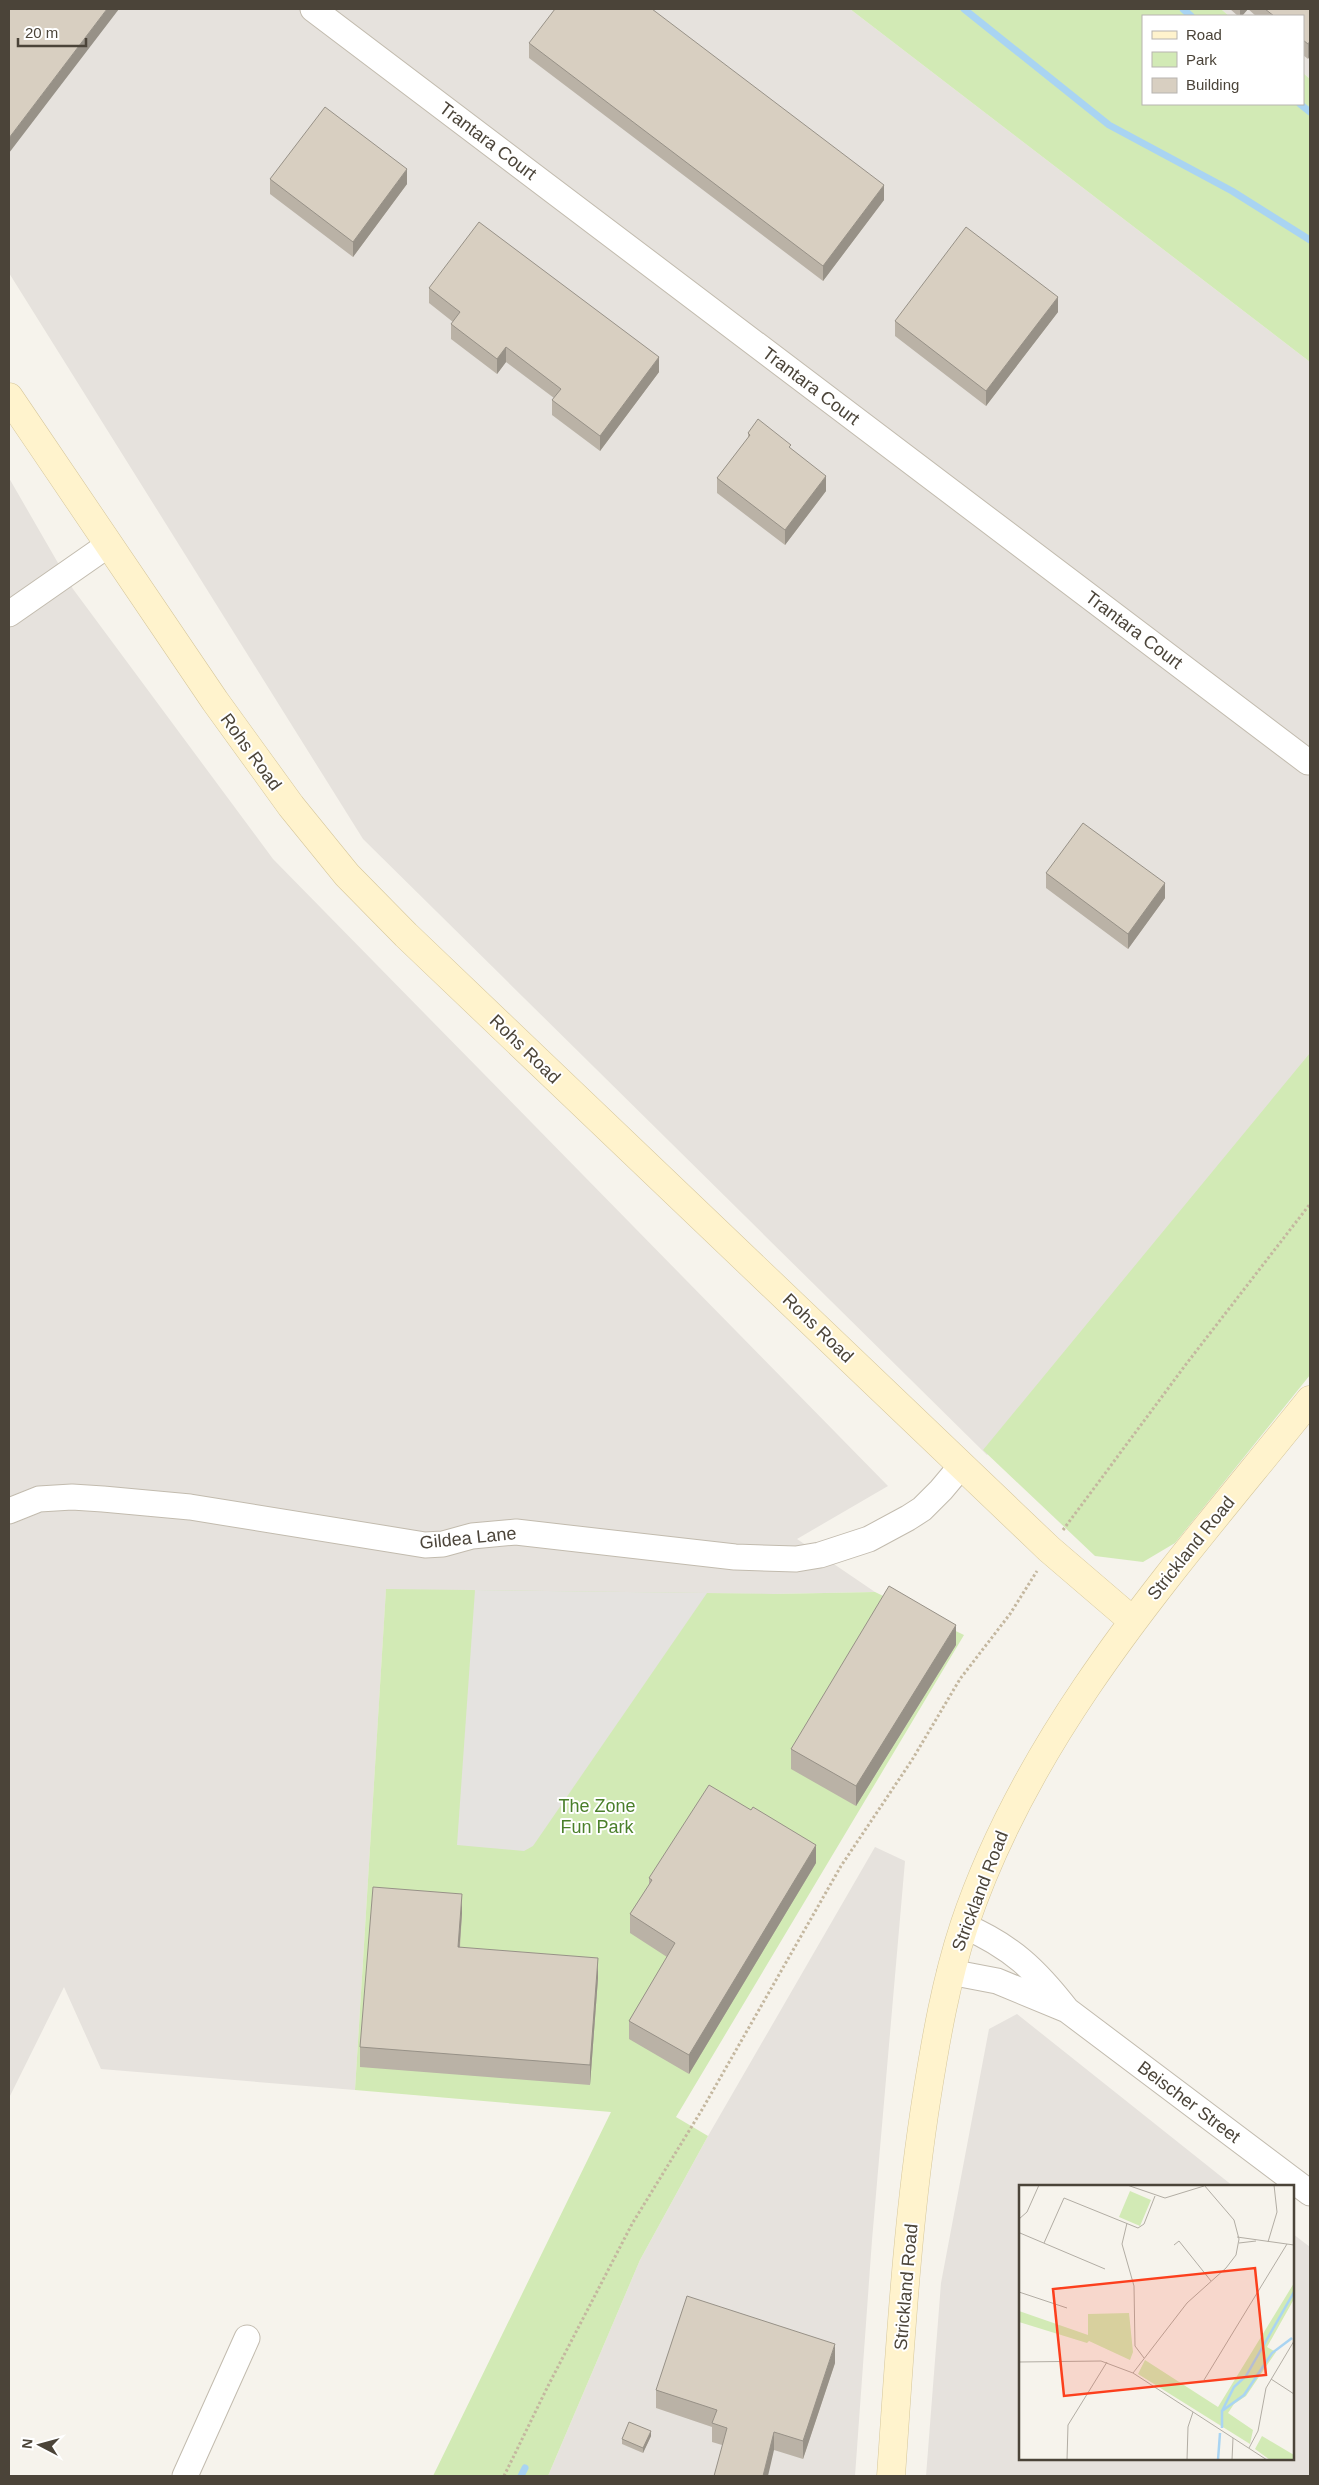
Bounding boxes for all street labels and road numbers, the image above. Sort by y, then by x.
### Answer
street label: Trantara Court [436,98,540,184]
street label: Trantara Court [759,343,863,429]
street label: Trantara Court [1082,587,1186,673]
street label: Rohs Road [216,710,286,794]
street label: Rohs Road [486,1011,564,1087]
street label: Rohs Road [779,1290,857,1366]
street label: Strickland Road [1143,1492,1239,1604]
street label: Gildea Lane [419,1523,517,1553]
street label: Strickland Road [948,1828,1012,1954]
street label: Beischer Street [1134,2057,1244,2147]
street label: Strickland Road [891,2223,921,2351]

